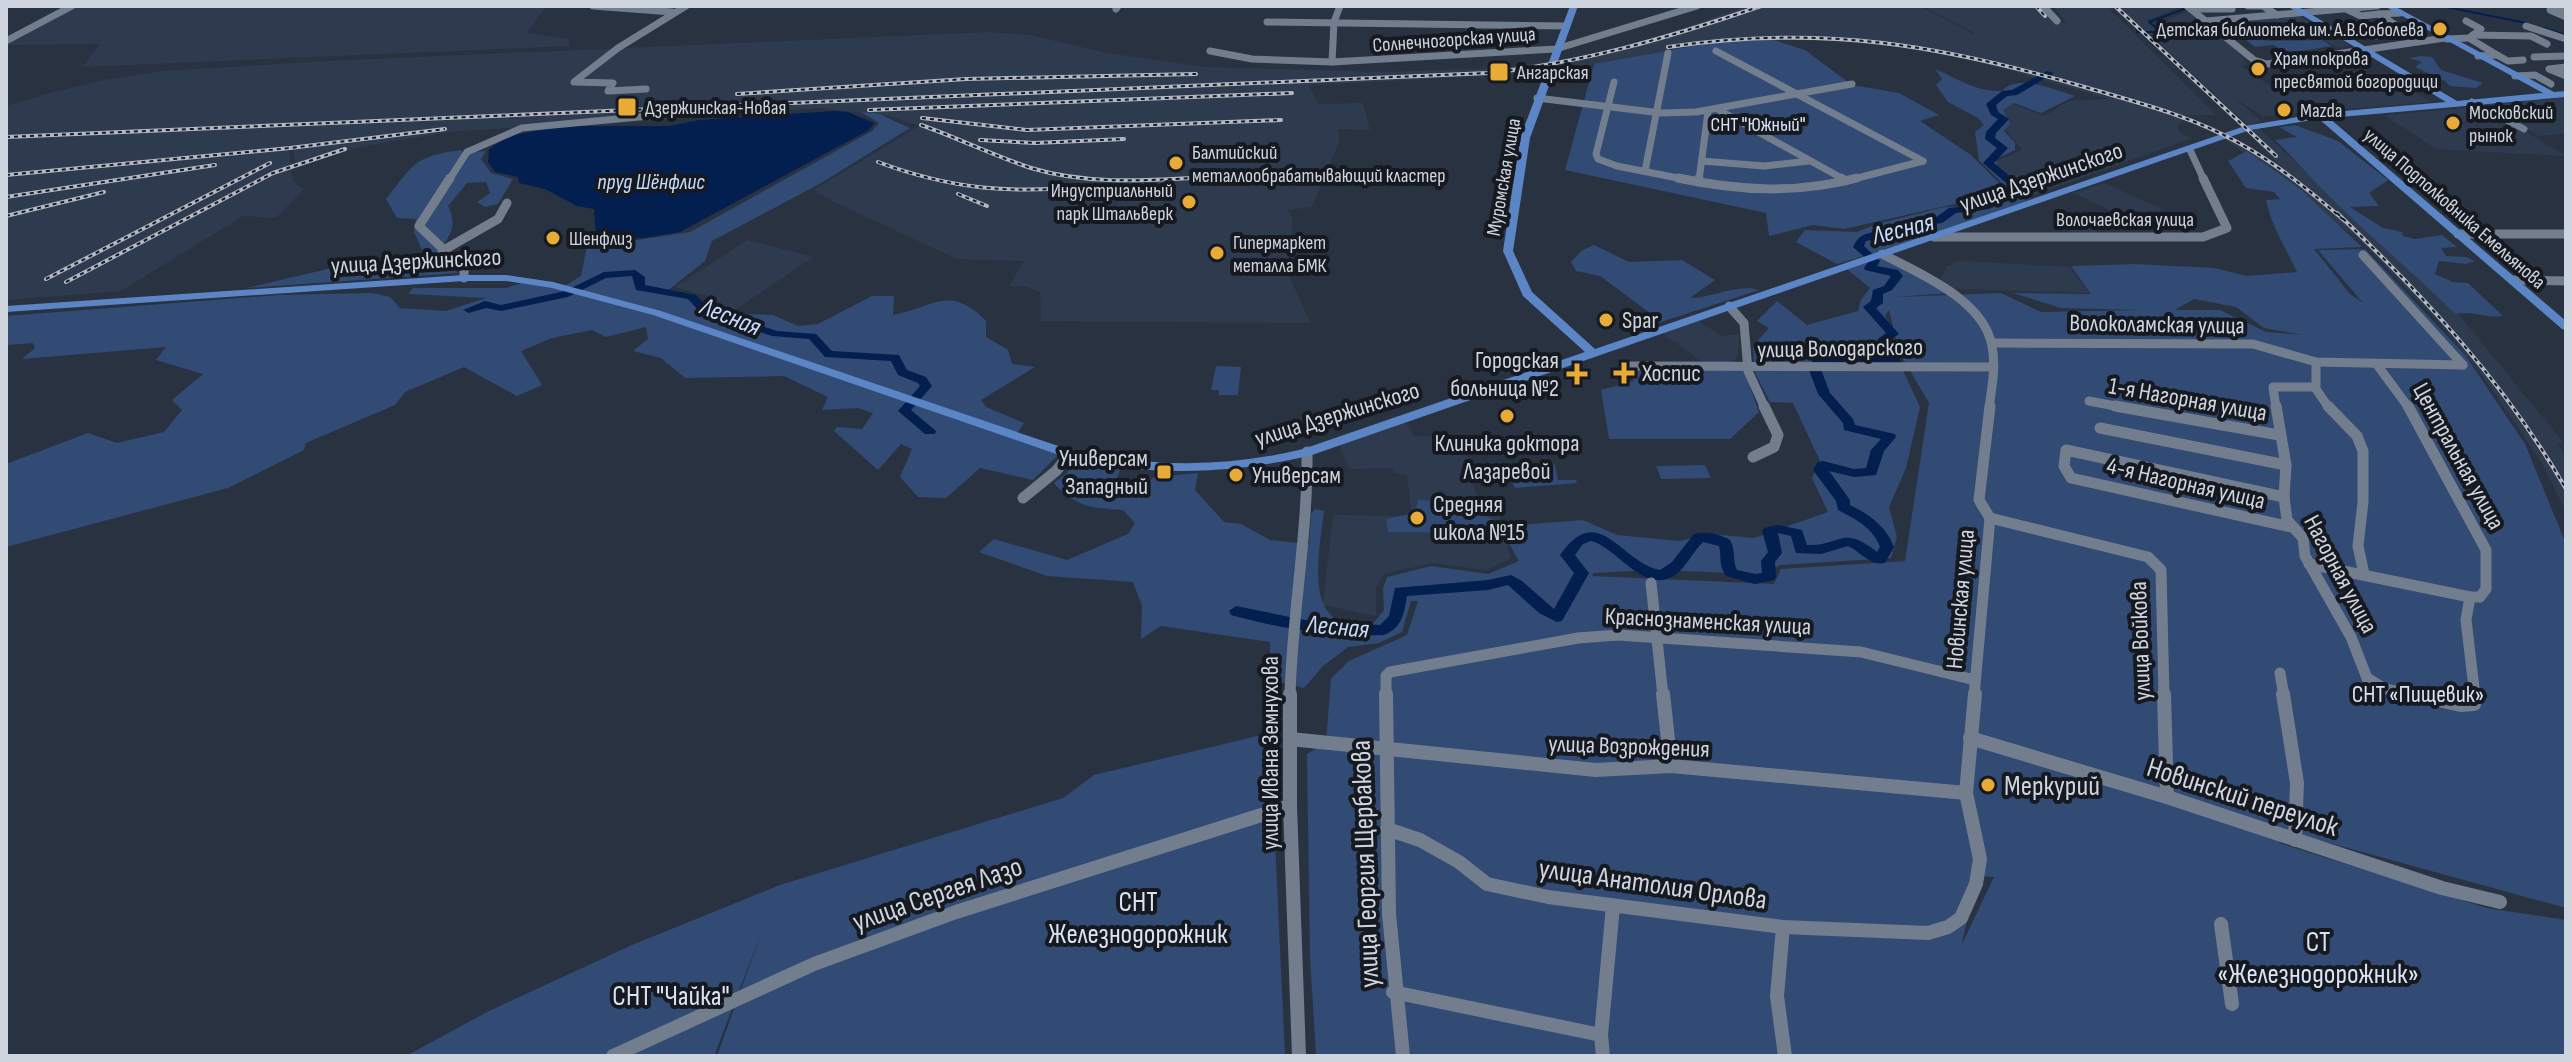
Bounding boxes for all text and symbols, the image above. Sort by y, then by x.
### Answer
place label: Детская библиотека им. А.В.Соболева [2157,18,2424,42]
marker: Детская библиотека им. А.В.Соболева [2431,20,2449,38]
street label: Солнечногорская улица [1372,22,1536,58]
place label: Храм покрова пресвятой богородици [2273,47,2438,94]
marker: Храм покрова пресвятой богородици [2249,60,2267,78]
marker: Ангарская [1488,61,1510,83]
place label: Ангарская [1516,61,1589,85]
marker: Дзержинская-Новая [616,96,638,118]
place label: Дзержинская-Новая [645,96,786,120]
place label: Mazda [2300,99,2343,123]
marker: Mazda [2275,101,2293,119]
place label: Московский рынок [2469,101,2553,148]
park label: СНТ "Южный" [1710,113,1806,137]
marker: Московский рынок [2444,114,2462,132]
street label: Муромская улица [1482,116,1526,238]
street label: улица Подполковника Емельянова [2359,123,2550,294]
street label: улица Дзержинского [1956,136,2127,219]
place label: Балтийский металлообрабатывающий кластер [1192,141,1446,188]
marker: Балтийский металлообрабатывающий кластер [1167,154,1185,172]
water label: пруд Шёнфлис [597,169,705,196]
place label: Индустриальный парк Штальверк [1051,179,1173,226]
marker: Индустриальный парк Штальверк [1180,193,1198,211]
water label: Лесная [1868,207,1937,252]
street label: Волочаевская улица [2056,208,2194,232]
place label: Шенфлиз [569,227,632,251]
marker: Шенфлиз [544,229,562,247]
place label: Гипермаркет металла БМК [1233,231,1327,278]
street label: улица Дзержинского [330,243,502,280]
marker: Гипермаркет металла БМК [1208,244,1226,262]
water label: Лесная [695,291,765,343]
place label: Spar [1622,306,1658,335]
street label: Волоколамская улица [2069,308,2245,341]
marker: Spar [1597,311,1615,329]
street label: улица Володарского [1757,333,1923,364]
place label: Городская больница №2 [1450,346,1559,403]
place label: Хоспис [1641,359,1701,388]
marker: Хоспис [1613,362,1635,384]
marker: Городская больница №2 [1566,363,1588,385]
street label: 1-я Нагорная улица [2107,371,2269,428]
street label: улица Дзержинского [1251,376,1423,453]
street label: Центральная улица [2406,378,2511,535]
marker: Клиника доктора Лазаревой [1498,407,1516,425]
place label: Клиника доктора Лазаревой [1435,429,1579,486]
place label: Универсам Западный [1059,444,1148,501]
street label: 4-я Нагорная улица [2104,451,2268,516]
place label: Универсам [1252,461,1341,490]
marker: Универсам Западный [1155,463,1173,481]
marker: Универсам [1227,466,1245,484]
place label: Средняя школа №15 [1433,490,1525,547]
marker: Средняя школа №15 [1408,509,1426,527]
street label: Нагорная улица [2297,510,2384,638]
street label: Новинская улица [1940,528,1981,670]
street label: улица Войкова [2124,581,2157,701]
street label: Краснознаменская улица [1604,602,1812,641]
water label: Лесная [1304,609,1370,646]
street label: улица Ивана Земнухова [1256,656,1285,850]
park label: СНТ «Пищевик» [2352,680,2484,709]
street label: улица Возрождения [1548,729,1710,764]
street label: улица Георгия Щербакова [1345,739,1386,989]
street label: Новинский переулок [2143,751,2343,844]
place label: Меркурий [2004,770,2100,803]
marker: Меркурий [1979,776,1997,794]
street label: улица Сергея Лазо [848,850,1027,939]
street label: улица Анатолия Орлова [1537,852,1769,917]
park label: СНТ Железнодорожник [1048,886,1228,951]
park label: СТ «Железнодорожник» [2217,926,2419,991]
park label: СНТ "Чайка" [612,980,730,1013]

